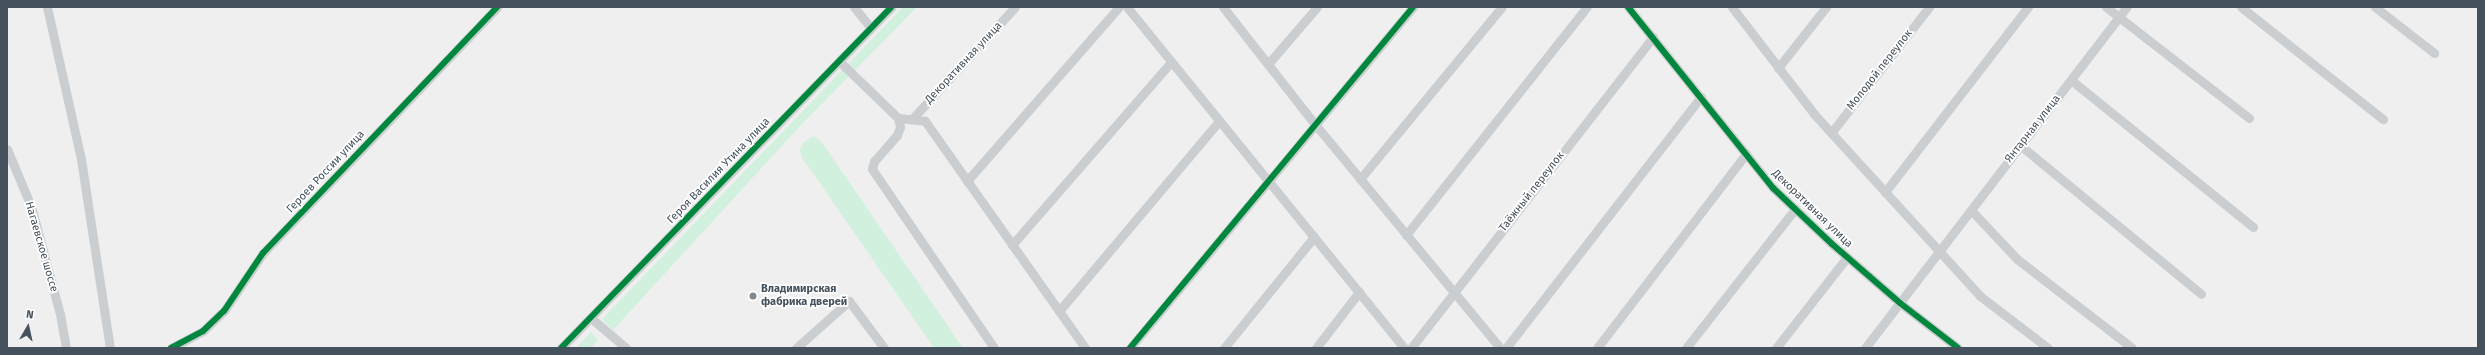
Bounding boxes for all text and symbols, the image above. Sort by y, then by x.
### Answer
street label: Декоративная улица [923,19,1005,107]
street label: Молодой переулок [1845,27,1915,113]
street label: Янтарная улица [2002,92,2064,166]
street label: Героя Василия Утина улица [665,115,773,227]
street label: Героев России улица [284,128,368,216]
street label: Таёжный переулок [1497,149,1567,235]
street label: Декоративная улица [1769,167,1855,251]
street label: Нагаевское шоссе [22,200,60,294]
place label: Владимирская фабрика дверей [761,283,847,309]
marker: Владимирская фабрика дверей [748,291,758,301]
north arrow [8,307,48,347]
text: N [25,308,35,322]

